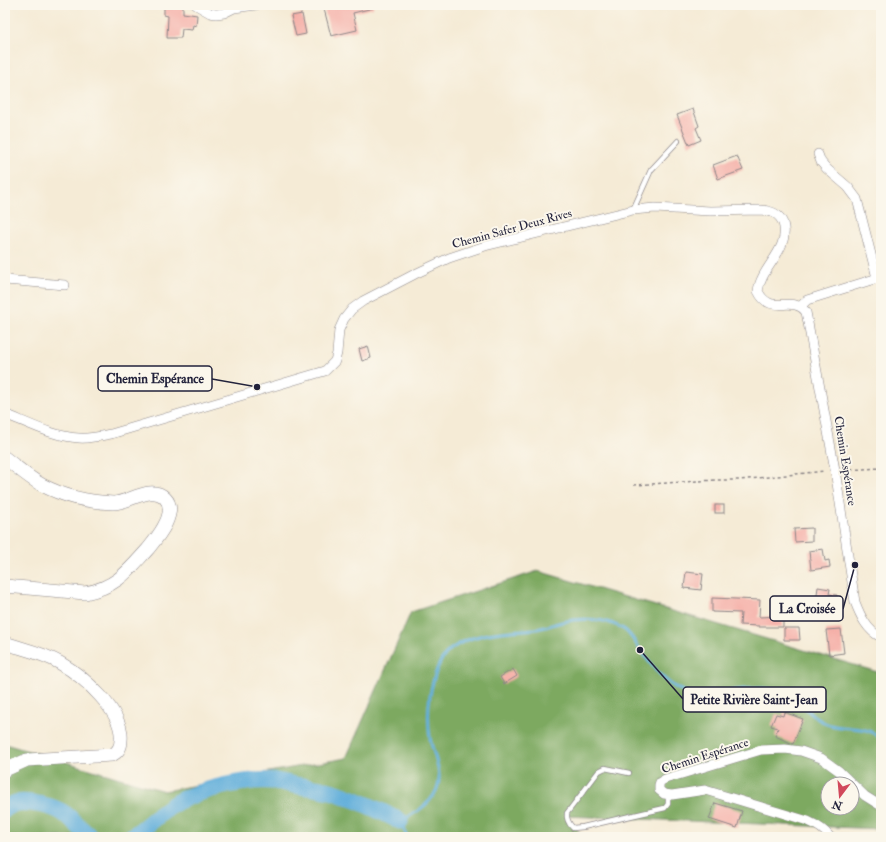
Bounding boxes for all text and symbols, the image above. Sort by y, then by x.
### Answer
street label: Chemin Safer Deux Rives [450,206,574,252]
callout: Chemin Espérance [98,366,212,391]
text: Chemin Espérance [106,371,205,388]
street label: Chemin Espérance [831,415,859,507]
callout: La Croisée [770,596,843,621]
text: La Croisée [779,601,836,617]
callout: Petite Rivière Saint-Jean [683,687,826,712]
text: Petite Rivière Saint-Jean [690,692,818,709]
street label: Chemin Espérance [660,735,750,777]
north arrow [820,776,860,816]
text: N [830,797,845,813]

